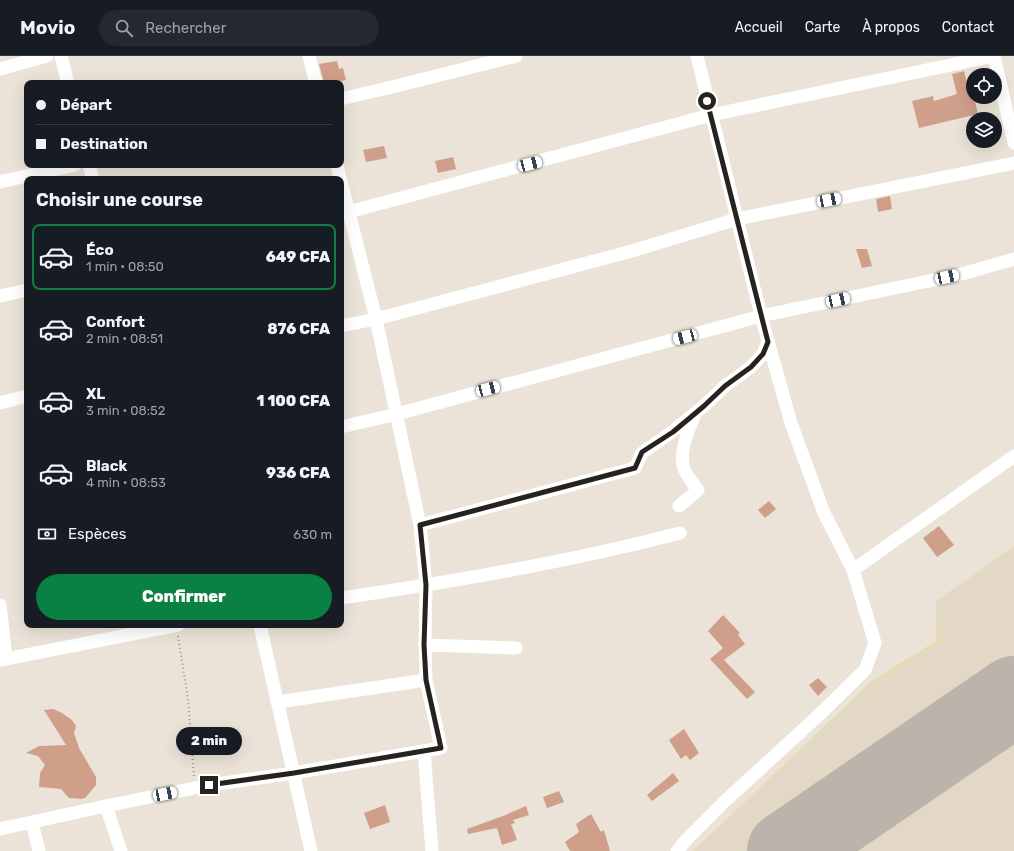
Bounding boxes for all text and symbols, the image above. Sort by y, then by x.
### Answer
search box [99,10,379,46]
text: Movio [20,16,75,39]
icon: search [113,17,135,39]
text: Rechercher [145,19,226,37]
text: Accueil [735,19,783,36]
text: Carte [805,19,840,36]
text: À propos [862,19,920,36]
text: Contact [942,19,994,36]
map controls [966,68,1002,148]
button: locate [966,68,1002,104]
route start [698,92,716,110]
text: Départ [60,96,112,114]
button: layers [966,112,1002,148]
text: Destination [60,135,148,153]
car [517,155,543,173]
text: Choisir une course [36,189,203,211]
car [816,192,842,208]
icon: car [38,239,74,275]
text: Éco [86,241,114,259]
text: 649 CFA [266,248,330,266]
text: 1 min · 08:50 [86,259,164,274]
car [934,269,960,285]
car [825,292,851,308]
icon: car [38,311,74,347]
text: Confort [86,313,145,331]
text: 876 CFA [267,320,330,338]
car [672,328,698,346]
text: 2 min · 08:51 [86,331,163,346]
car [475,380,501,398]
icon: car [38,383,74,419]
text: XL [86,385,105,403]
text: 1 100 CFA [257,392,330,410]
text: 3 min · 08:52 [86,403,165,418]
icon: car [38,455,74,491]
text: Black [86,457,127,475]
text: 936 CFA [266,464,330,482]
text: 4 min · 08:53 [86,475,166,490]
icon: cash [36,523,58,545]
text: Espèces [68,525,126,543]
text: 630 m [293,527,332,542]
button: Confirmer [36,574,332,620]
callout: 2 min [176,727,242,755]
text: 2 min [191,733,227,748]
route end [200,776,218,794]
car [152,786,178,802]

